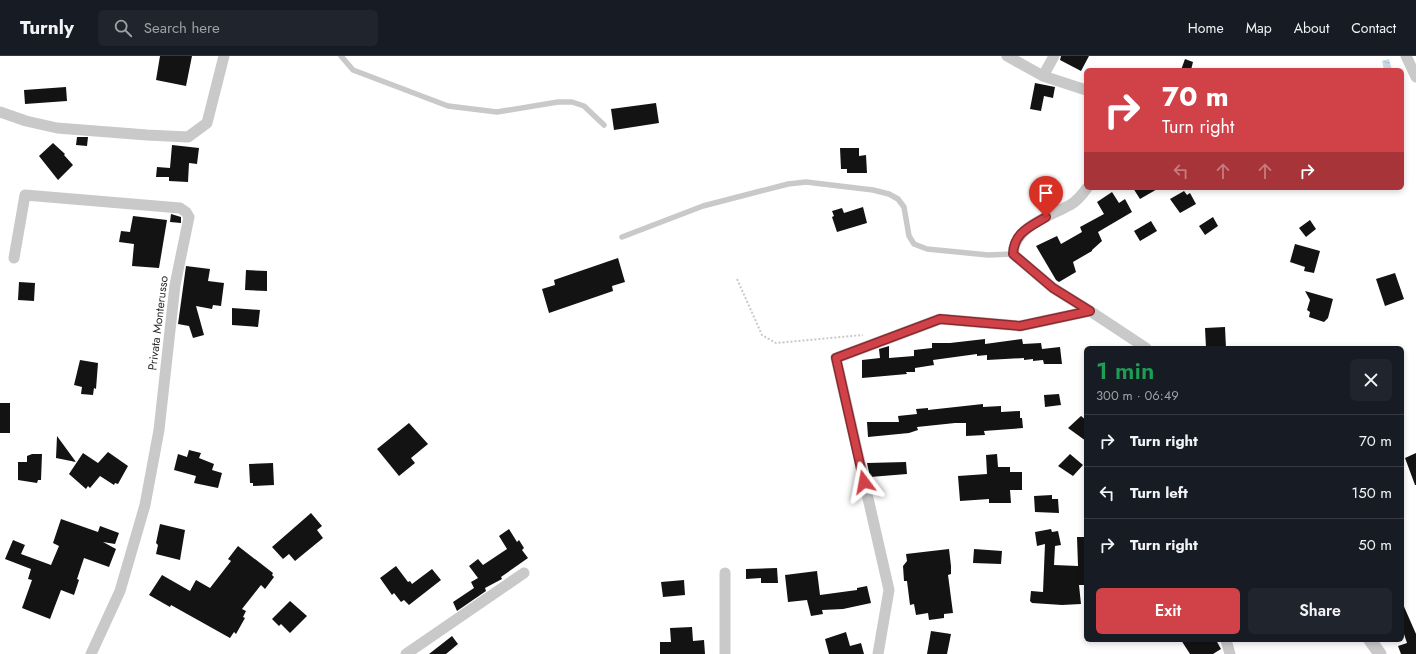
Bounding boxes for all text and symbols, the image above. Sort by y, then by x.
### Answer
search box [98,10,378,46]
text: Turnly [20,14,74,41]
icon: search [112,17,134,39]
text: Search here [144,17,220,39]
text: Home [1188,18,1224,38]
text: Map [1246,18,1272,38]
text: About [1294,18,1329,38]
text: Contact [1351,18,1396,38]
text: 70 m [1162,76,1229,117]
icon: right [1096,84,1148,136]
text: Turn right [1162,114,1234,140]
icon: left [1170,160,1192,182]
icon: ahead [1212,160,1234,182]
icon: ahead [1254,160,1276,182]
icon: right [1296,160,1318,182]
pin [1029,176,1063,217]
icon: arrive [1035,182,1057,204]
street label: Privata Monterusso [143,274,173,371]
text: 1 min [1096,353,1154,388]
button: close [1350,359,1392,401]
text: 300 m · 06:49 [1096,386,1179,405]
icon: right [1096,430,1118,452]
text: Turn right [1130,430,1198,452]
text: 70 m [1359,430,1392,452]
position arrow [843,461,885,503]
icon: left [1096,482,1118,504]
text: Turn left [1130,482,1188,504]
text: 150 m [1352,482,1392,504]
icon: right [1096,534,1118,556]
text: Turn right [1130,534,1198,556]
text: 50 m [1358,534,1392,556]
button: Exit [1096,588,1240,634]
button: Share [1248,588,1392,634]

